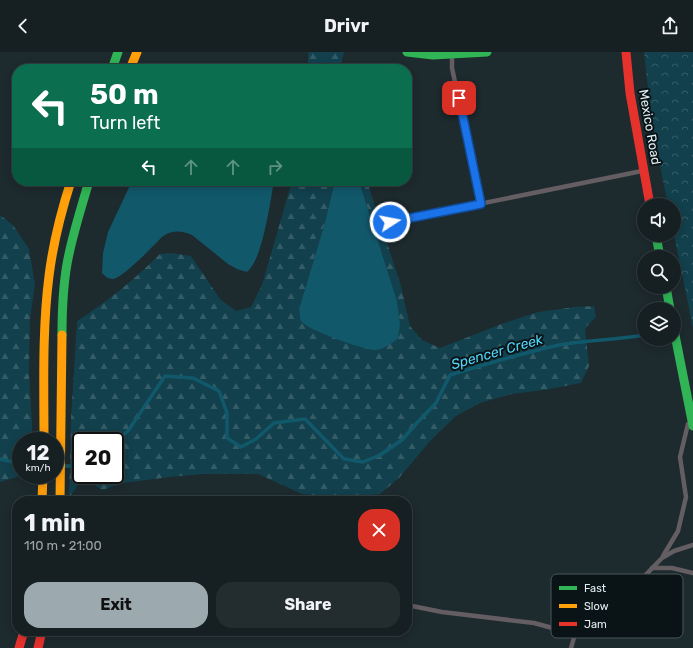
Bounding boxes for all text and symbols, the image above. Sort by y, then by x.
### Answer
icon: back [12,15,34,37]
text: Drivr [324,15,369,37]
icon: share [659,15,681,37]
text: 50 m [90,78,159,111]
icon: left [24,80,76,132]
pin [442,81,476,115]
icon: arrive [448,87,470,109]
street label: Mexico Road [636,88,664,166]
text: Turn left [90,112,160,134]
icon: left [138,156,160,178]
icon: ahead [180,156,202,178]
icon: ahead [222,156,244,178]
icon: right [264,156,286,178]
map controls [637,198,681,346]
button: sound [637,198,681,242]
position arrow [369,201,411,243]
button: search [637,250,681,294]
button: layers [637,302,681,346]
water label: Spencer Creek [449,331,546,373]
speed limit sign: 20 [72,432,124,484]
text: 12 [27,441,49,465]
text: km/h [26,462,50,474]
text: 1 min [24,509,85,537]
button: close [358,509,400,551]
text: 110 m · 21:00 [24,538,102,553]
legend [551,574,683,638]
button: Exit [24,582,208,628]
button: Share [216,582,400,628]
text: Fast [584,582,607,595]
text: Slow [584,600,609,613]
text: Jam [584,618,607,631]

